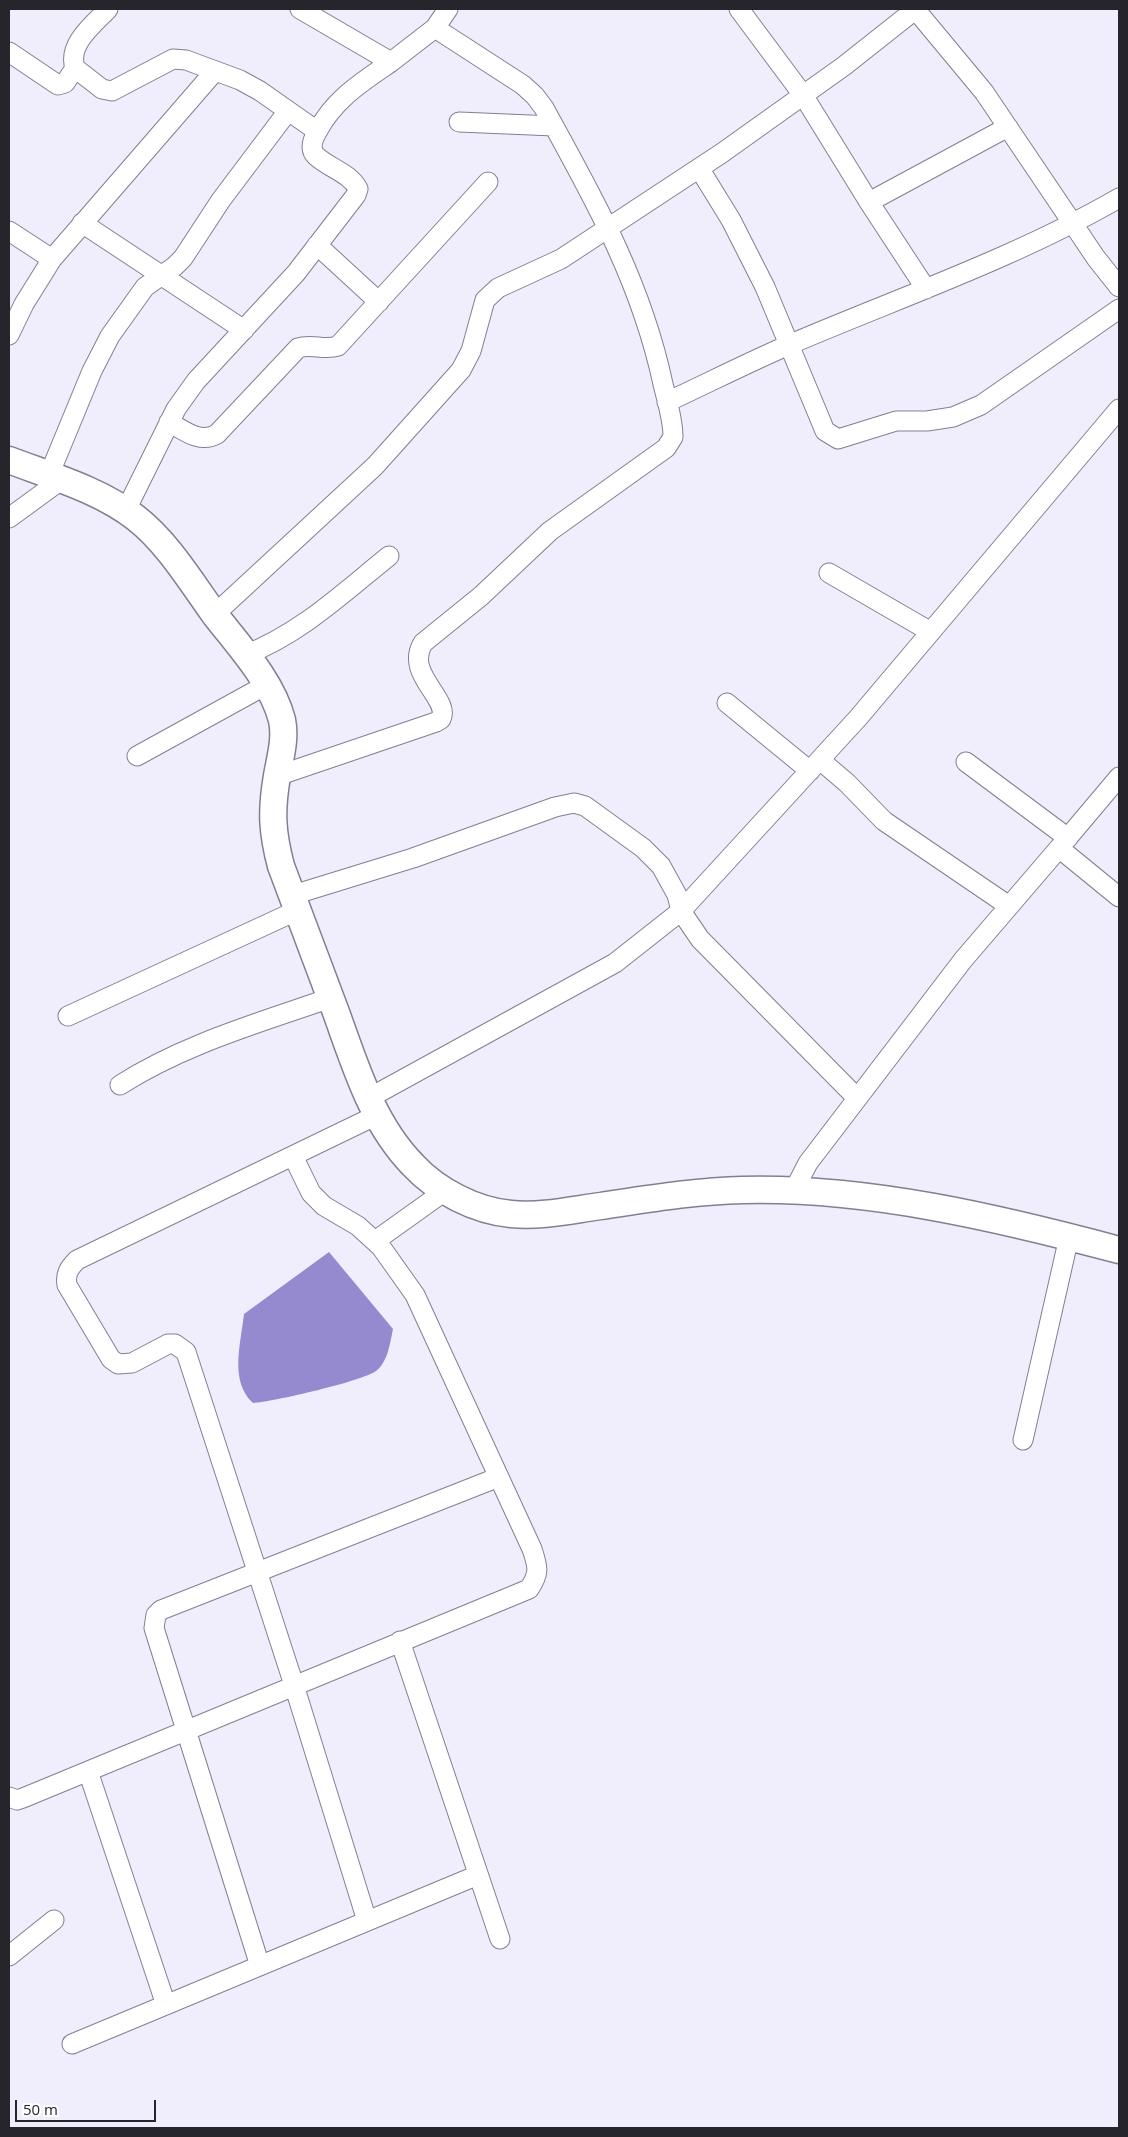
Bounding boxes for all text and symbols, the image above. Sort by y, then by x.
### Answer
scale bar [18,2090,159,2122]
text: 50 m [23,2099,58,2119]

